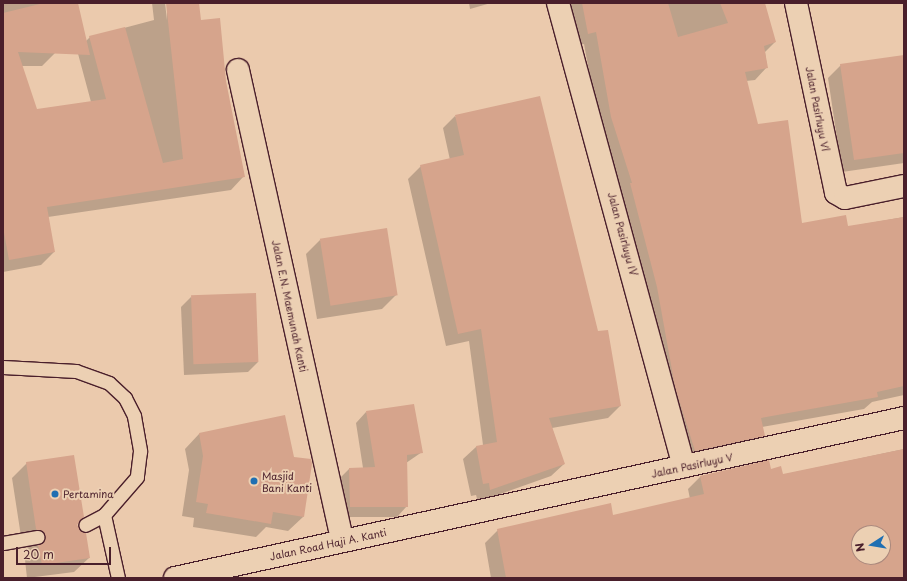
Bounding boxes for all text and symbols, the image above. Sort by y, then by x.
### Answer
street label: Jalan Pasirluyu VI [804,65,832,153]
street label: Jalan Pasirluyu IV [606,190,640,278]
street label: Jalan E.N. Maemunah Kanti [270,239,310,373]
street label: Jalan Pasirluyu V [649,450,735,480]
place label: Masjid Bani Kanti [262,469,312,492]
marker: Masjid Bani Kanti [249,476,259,486]
place label: Pertamina [63,488,114,500]
marker: Pertamina [50,489,60,499]
north arrow [851,525,891,565]
street label: Jalan Road Haji A. Kanti [268,526,388,562]
scale bar [18,539,113,565]
text: N [851,541,869,553]
text: 20 m [23,545,54,563]

